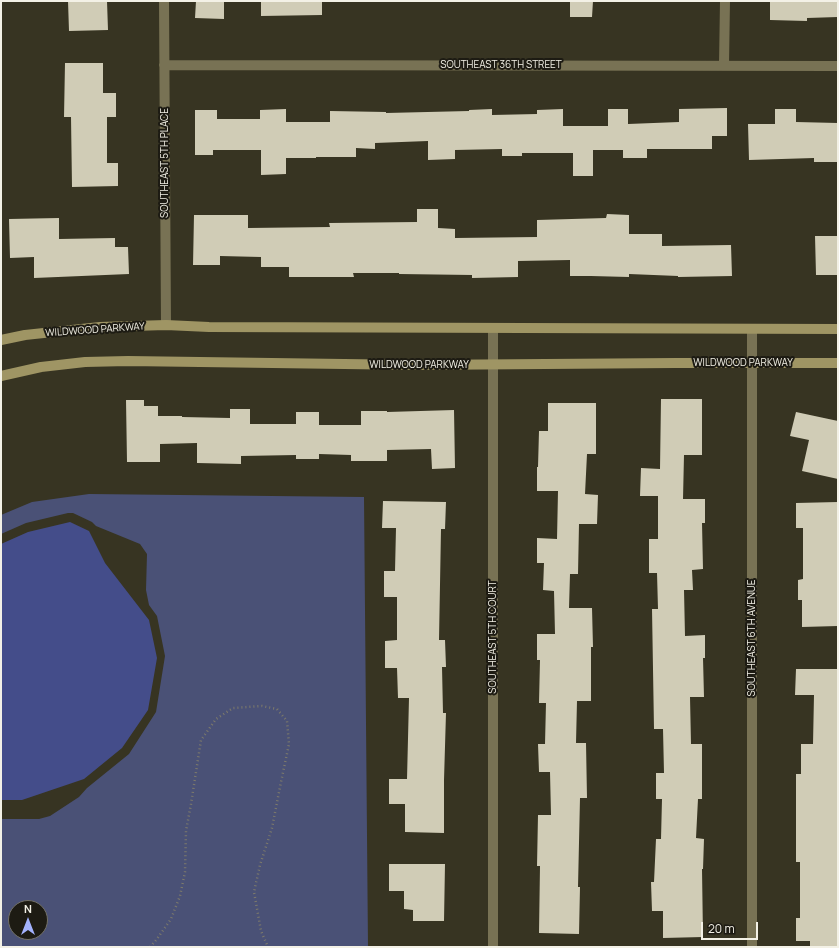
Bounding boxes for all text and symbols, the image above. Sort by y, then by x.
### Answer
street label: SOUTHEAST 36TH STREET [440,59,562,71]
street label: SOUTHEAST 5TH PLACE [159,108,171,218]
street label: WILDWOOD PARKWAY [45,321,145,339]
street label: WILDWOOD PARKWAY [693,357,793,369]
street label: WILDWOOD PARKWAY [369,359,469,371]
street label: SOUTHEAST 6TH AVENUE [746,579,758,697]
street label: SOUTHEAST 5TH COURT [487,580,499,694]
north arrow [8,900,48,940]
text: N [24,901,32,916]
scale bar [703,914,760,940]
text: 20 m [708,920,735,937]

